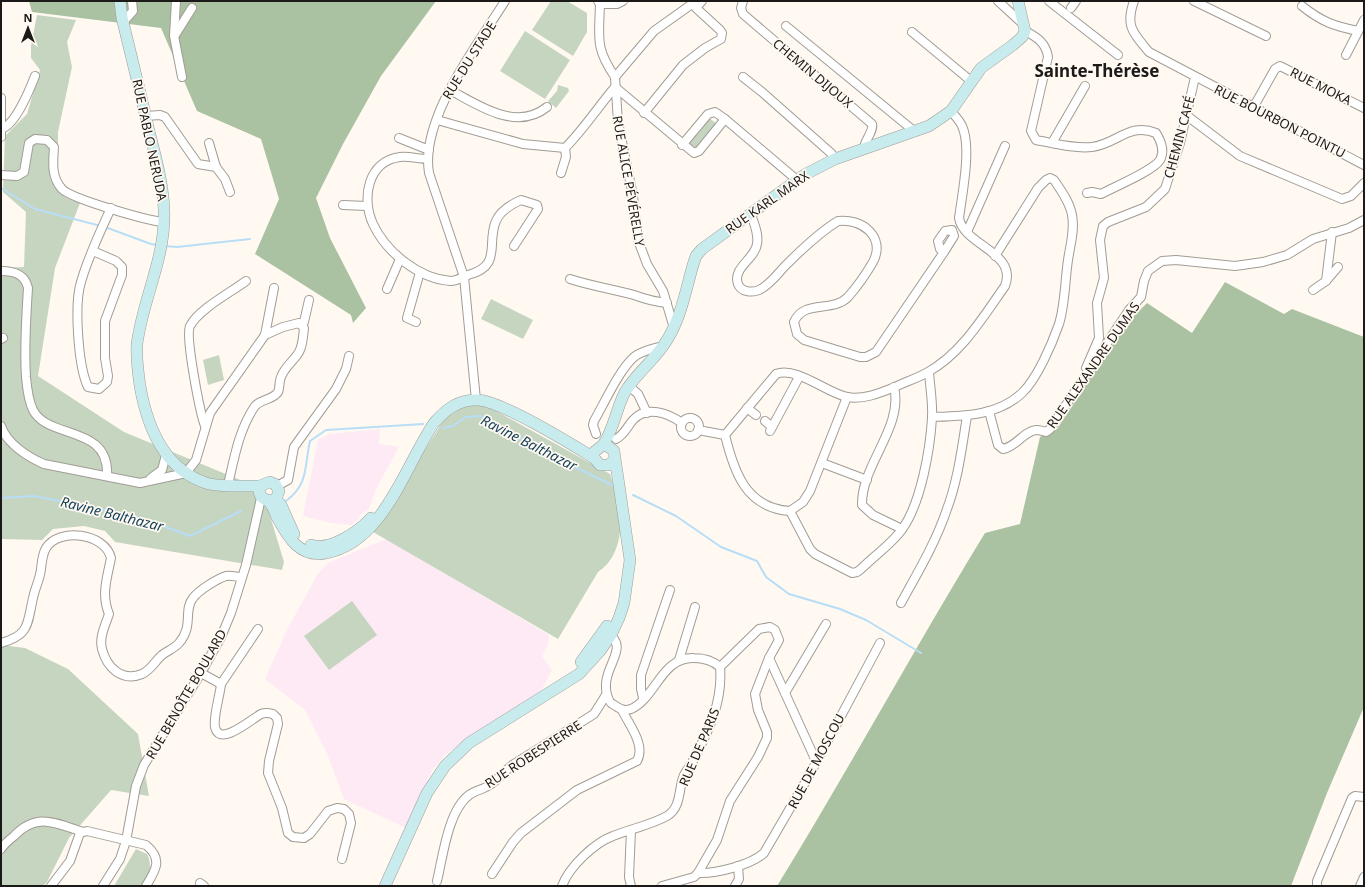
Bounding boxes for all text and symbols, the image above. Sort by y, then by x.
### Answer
north arrow [8,8,48,48]
text: N [24,10,32,25]
street label: RUE DU STADE [438,17,500,103]
street label: CHEMIN DIJOUX [769,34,857,112]
district label: Sainte-Thérèse [1034,59,1160,82]
street label: RUE MOKA [1287,63,1355,109]
street label: RUE PABLO NERUDA [128,77,172,203]
street label: RUE BOURBON POINTU [1211,80,1349,162]
street label: CHEMIN CAFÉ [1159,94,1199,180]
street label: RUE ALICE PÉVÉRELLY [609,114,649,248]
street label: RUE KARL MARX [721,166,813,238]
street label: RUE ALEXANDRE DUMAS [1042,298,1144,432]
water label: Ravine Balthazar [478,410,581,475]
water label: Ravine Balthazar [59,492,166,536]
street label: RUE BENOÎTE BOULARD [141,626,231,762]
street label: RUE DE PARIS [674,705,724,789]
street label: RUE DE MOSCOU [783,710,849,812]
street label: RUE ROBESPIERRE [481,716,585,792]

